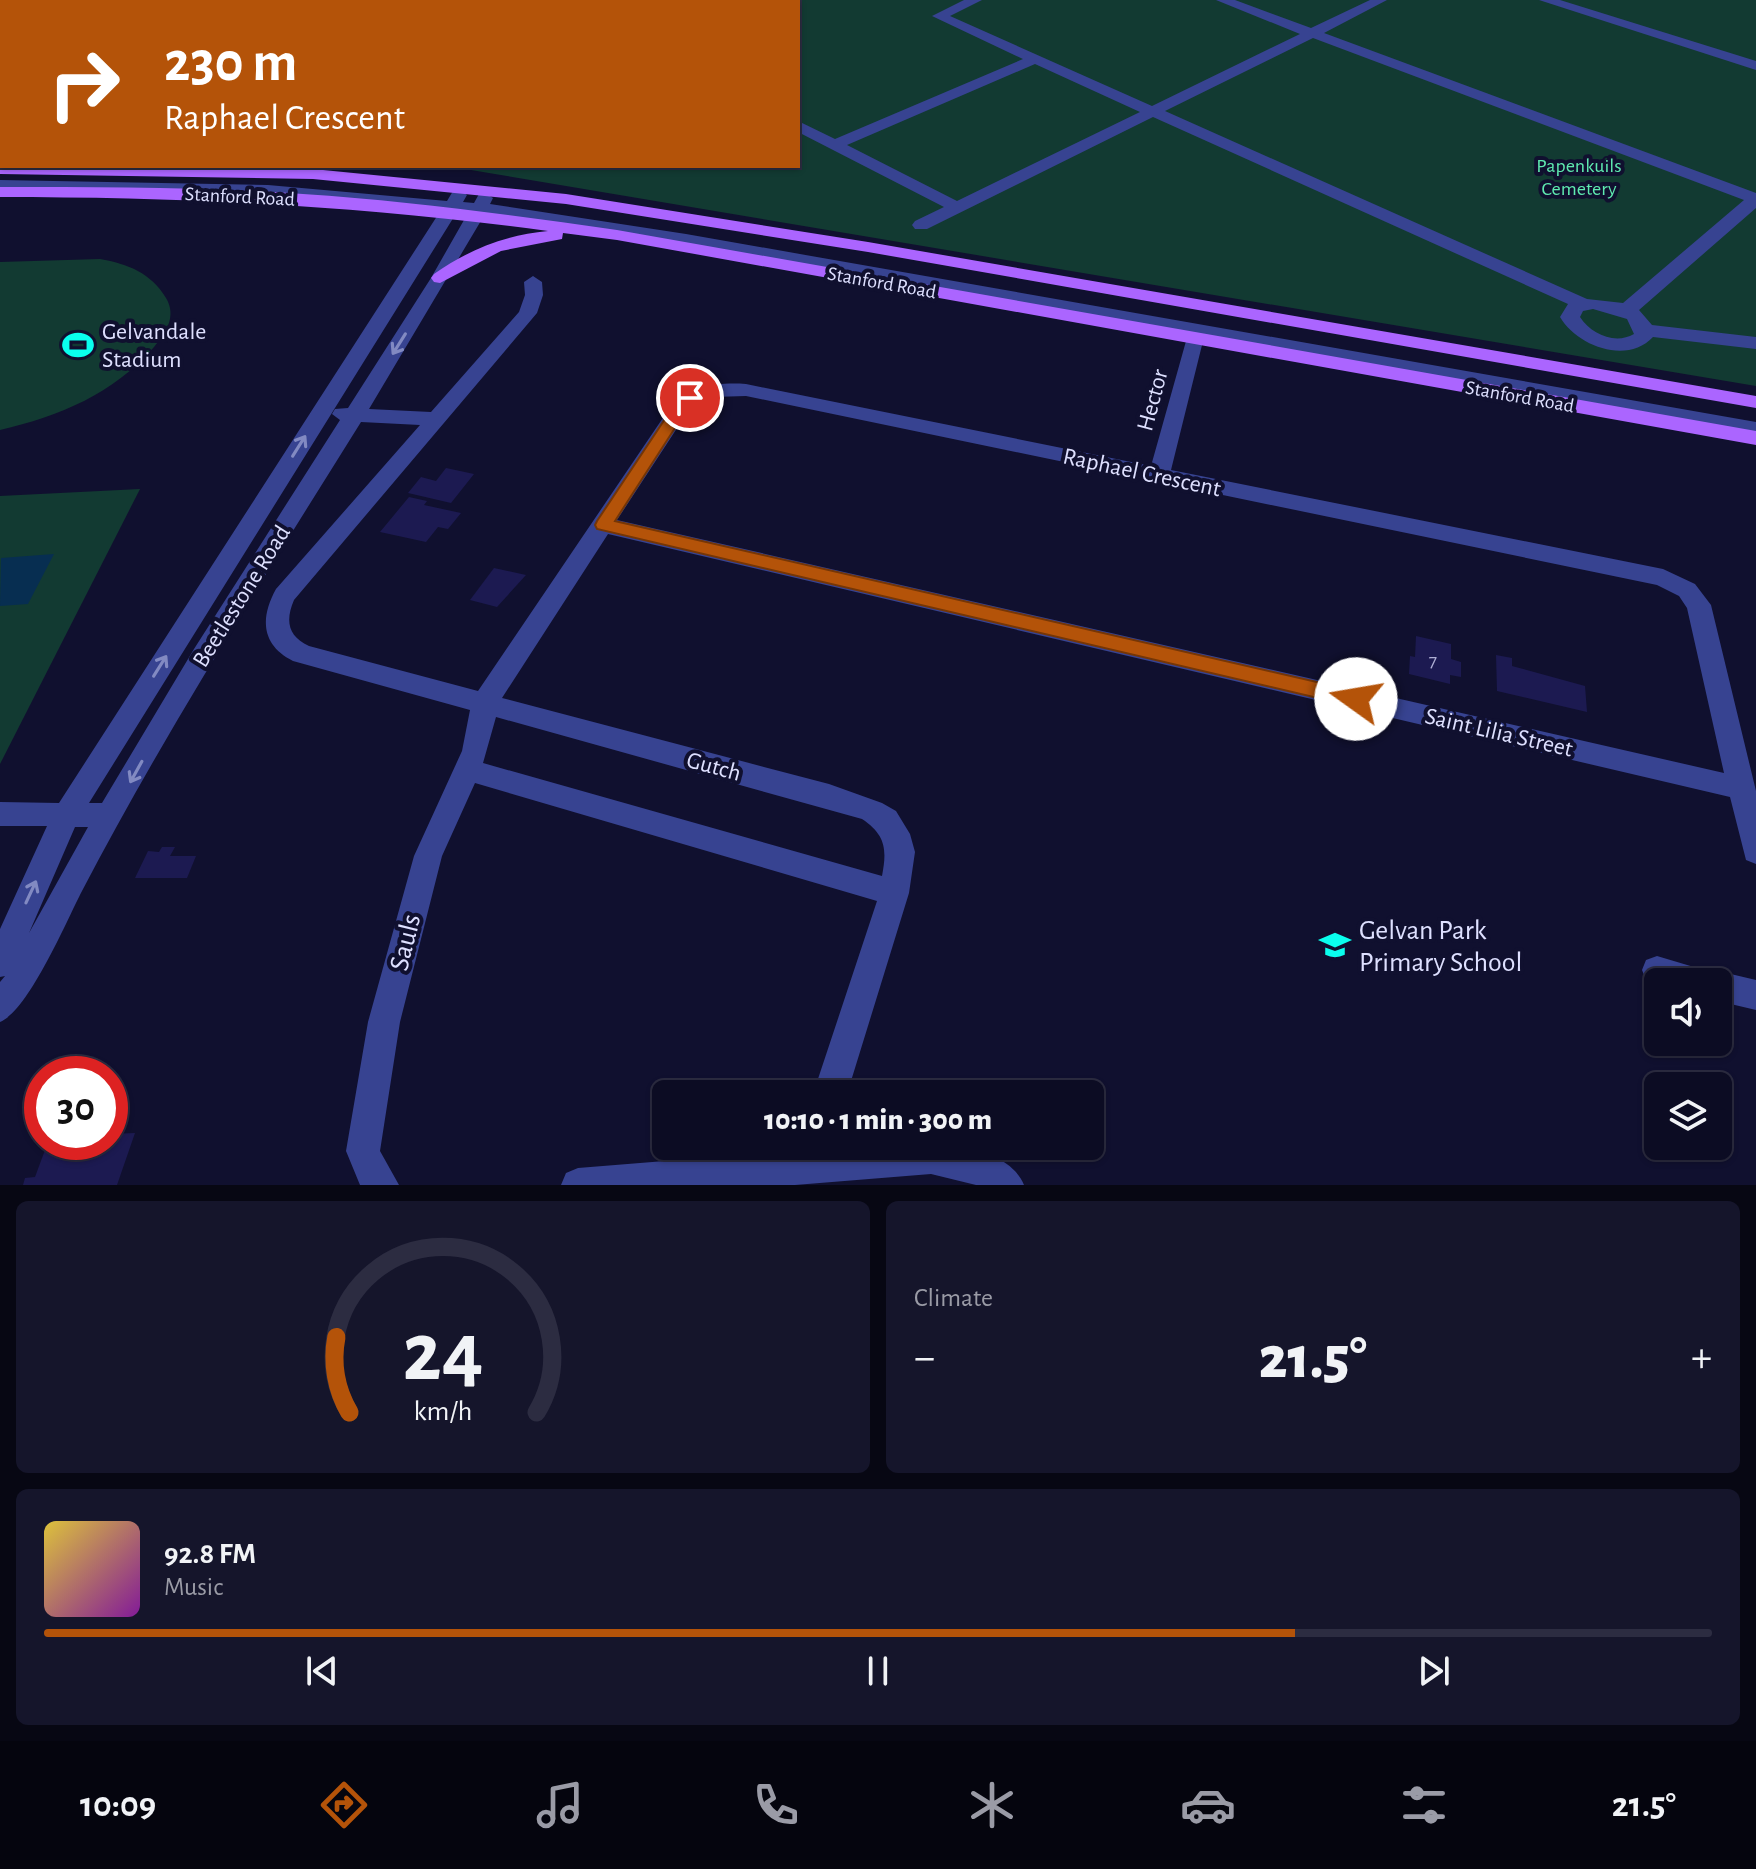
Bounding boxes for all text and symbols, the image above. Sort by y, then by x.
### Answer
icon: right [32,32,136,136]
text: 230 m [164,35,297,91]
text: Raphael Crescent [164,100,405,136]
park label: Papenkuils Cemetery [1536,156,1622,199]
street label: Stanford Road [184,184,295,210]
street label: Stanford Road [826,264,938,302]
place label: Gelvandale Stadium [102,320,206,372]
sports icon: Gelvandale Stadium [61,328,95,362]
one-way arrow [391,332,407,355]
pin [656,364,724,432]
street label: Hector [1133,367,1173,434]
icon: arrive [668,376,712,420]
street label: Stanford Road [1464,378,1576,416]
one-way arrow [291,435,307,458]
street label: Raphael Crescent [1061,445,1223,501]
street label: Beetlestone Road [189,521,295,672]
house number: 7 [1429,651,1437,671]
one-way arrow [152,655,168,678]
position arrow [1314,657,1398,741]
street label: Saint Lilia Street [1423,704,1575,762]
street label: Gutch [684,748,744,786]
one-way arrow [128,760,144,783]
one-way arrow [24,880,39,904]
street label: Sauls [385,911,426,974]
place label: Gelvan Park Primary School [1359,917,1522,977]
school or university icon: Gelvan Park Primary School [1318,928,1352,962]
map controls [1644,968,1732,1160]
button: sound [1644,968,1732,1056]
speed limit sign: 30 [24,1056,128,1160]
button: layers [1644,1072,1732,1160]
text: 10:10 · 1 min · 300 m [764,1105,992,1135]
text: Climate [914,1285,993,1311]
text: 24 [402,1312,484,1396]
text: 21.5° [1259,1329,1367,1389]
text: − [914,1336,935,1380]
text: + [1691,1336,1712,1380]
text: km/h [414,1397,472,1426]
text: 92.8 FM [164,1539,256,1569]
text: Music [164,1574,223,1600]
icon: previous [300,1649,344,1693]
icon: pause [856,1649,900,1693]
icon: next [1412,1649,1456,1693]
icon: directions [316,1777,372,1833]
icon: music [532,1777,588,1833]
icon: phone [748,1777,804,1833]
icon: climate [964,1777,1020,1833]
icon: car [1180,1777,1236,1833]
icon: filters [1396,1777,1452,1833]
text: 10:09 [80,1787,156,1823]
text: 21.5° [1612,1787,1676,1823]

